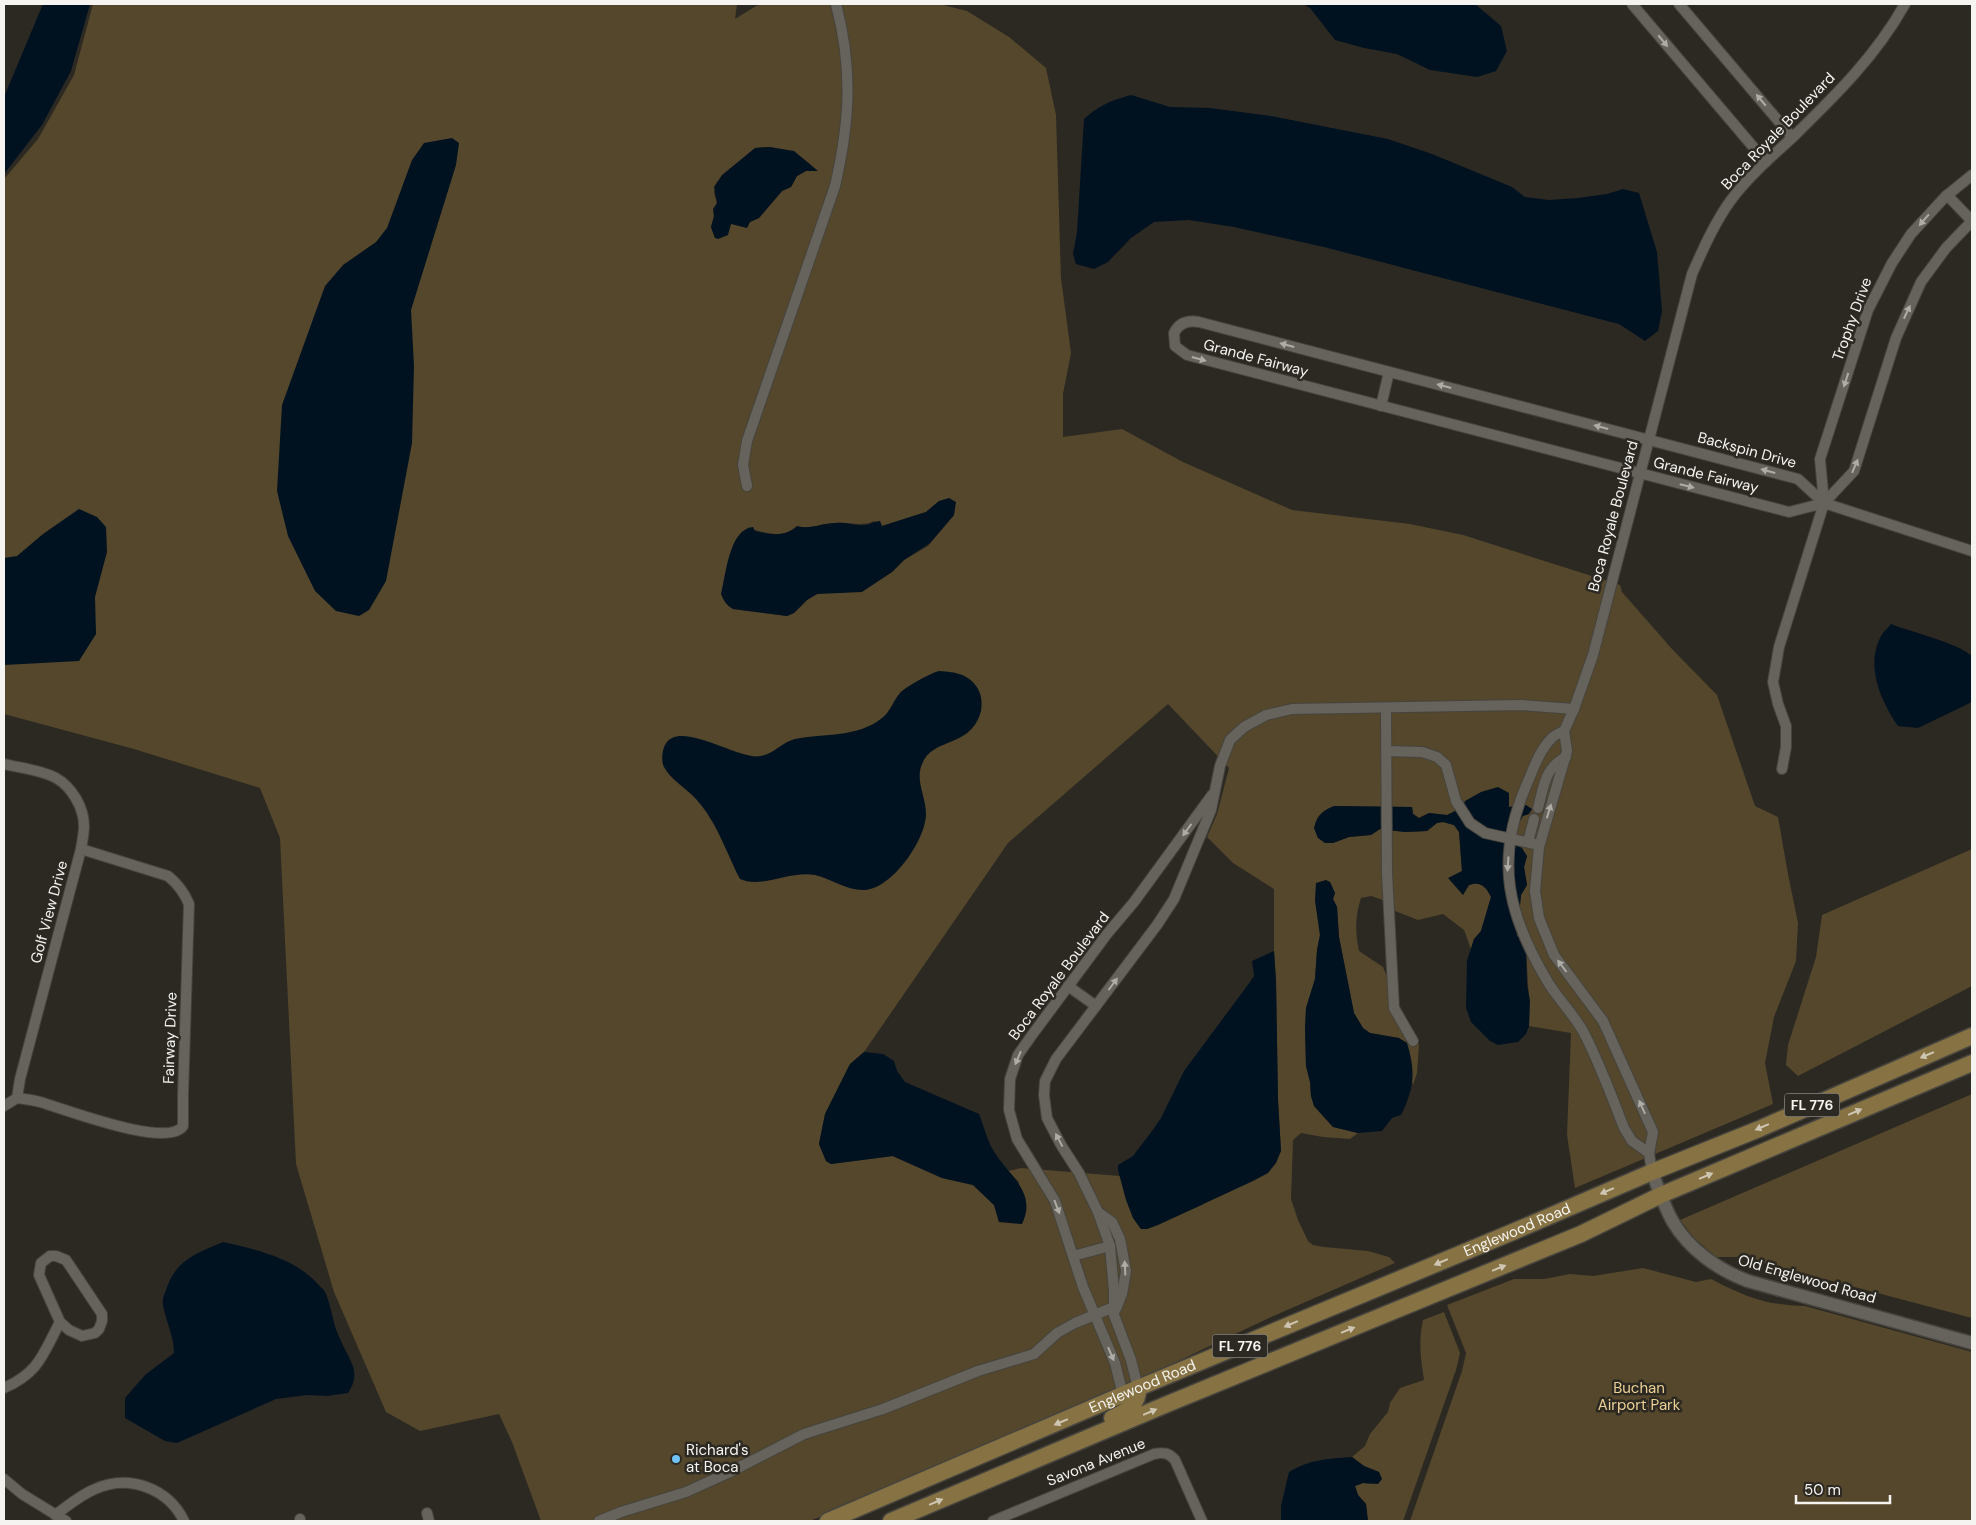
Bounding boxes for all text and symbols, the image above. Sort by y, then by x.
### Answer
one-way arrow [1658,34,1669,47]
street label: Boca Royale Boulevard [1717,68,1839,194]
one-way arrow [1755,94,1766,107]
one-way arrow [1918,213,1929,226]
street label: Trophy Drive [1828,275,1876,363]
one-way arrow [1903,305,1911,319]
street label: Grande Fairway [1201,334,1311,382]
one-way arrow [1279,341,1294,349]
one-way arrow [1192,355,1207,363]
one-way arrow [1841,373,1849,388]
one-way arrow [1436,382,1452,390]
one-way arrow [1594,423,1609,431]
street label: Backspin Drive [1695,427,1799,473]
street label: Boca Royale Boulevard [1583,438,1643,594]
street label: Grande Fairway [1651,452,1761,498]
one-way arrow [1851,458,1859,473]
one-way arrow [1761,467,1776,475]
one-way arrow [1679,482,1694,490]
one-way arrow [1546,804,1554,819]
one-way arrow [1182,823,1193,836]
one-way arrow [1504,856,1512,872]
street label: Golf View Drive [26,858,72,966]
street label: Boca Royale Boulevard [1004,908,1114,1044]
one-way arrow [1557,959,1567,973]
one-way arrow [1107,978,1118,991]
street label: Fairway Drive [158,992,182,1084]
one-way arrow [1014,1051,1023,1066]
one-way arrow [1920,1052,1934,1060]
road number: FL 776 [1784,1094,1840,1116]
one-way arrow [1637,1100,1645,1114]
one-way arrow [1848,1108,1862,1116]
one-way arrow [1755,1124,1769,1132]
one-way arrow [1054,1133,1063,1147]
one-way arrow [1699,1171,1713,1179]
one-way arrow [1600,1188,1614,1196]
street label: Englewood Road [1460,1198,1574,1261]
one-way arrow [1053,1200,1061,1215]
street label: Old Englewood Road [1736,1250,1878,1308]
one-way arrow [1434,1258,1448,1266]
one-way arrow [1120,1260,1128,1276]
one-way arrow [1492,1263,1506,1271]
one-way arrow [1284,1321,1298,1329]
one-way arrow [1341,1325,1355,1333]
road number: FL 776 [1212,1334,1268,1358]
one-way arrow [1107,1347,1115,1361]
street label: Englewood Road [1086,1355,1199,1418]
park label: Buchan Airport Park [1598,1378,1681,1415]
one-way arrow [1143,1407,1157,1415]
one-way arrow [1054,1418,1068,1426]
street label: Savona Avenue [1044,1433,1148,1491]
place label: Richard's at Boca [686,1440,748,1477]
marker: Richard's at Boca [670,1453,682,1465]
scale bar [1796,1472,1890,1504]
text: 50 m [1804,1480,1841,1500]
one-way arrow [928,1498,943,1506]

